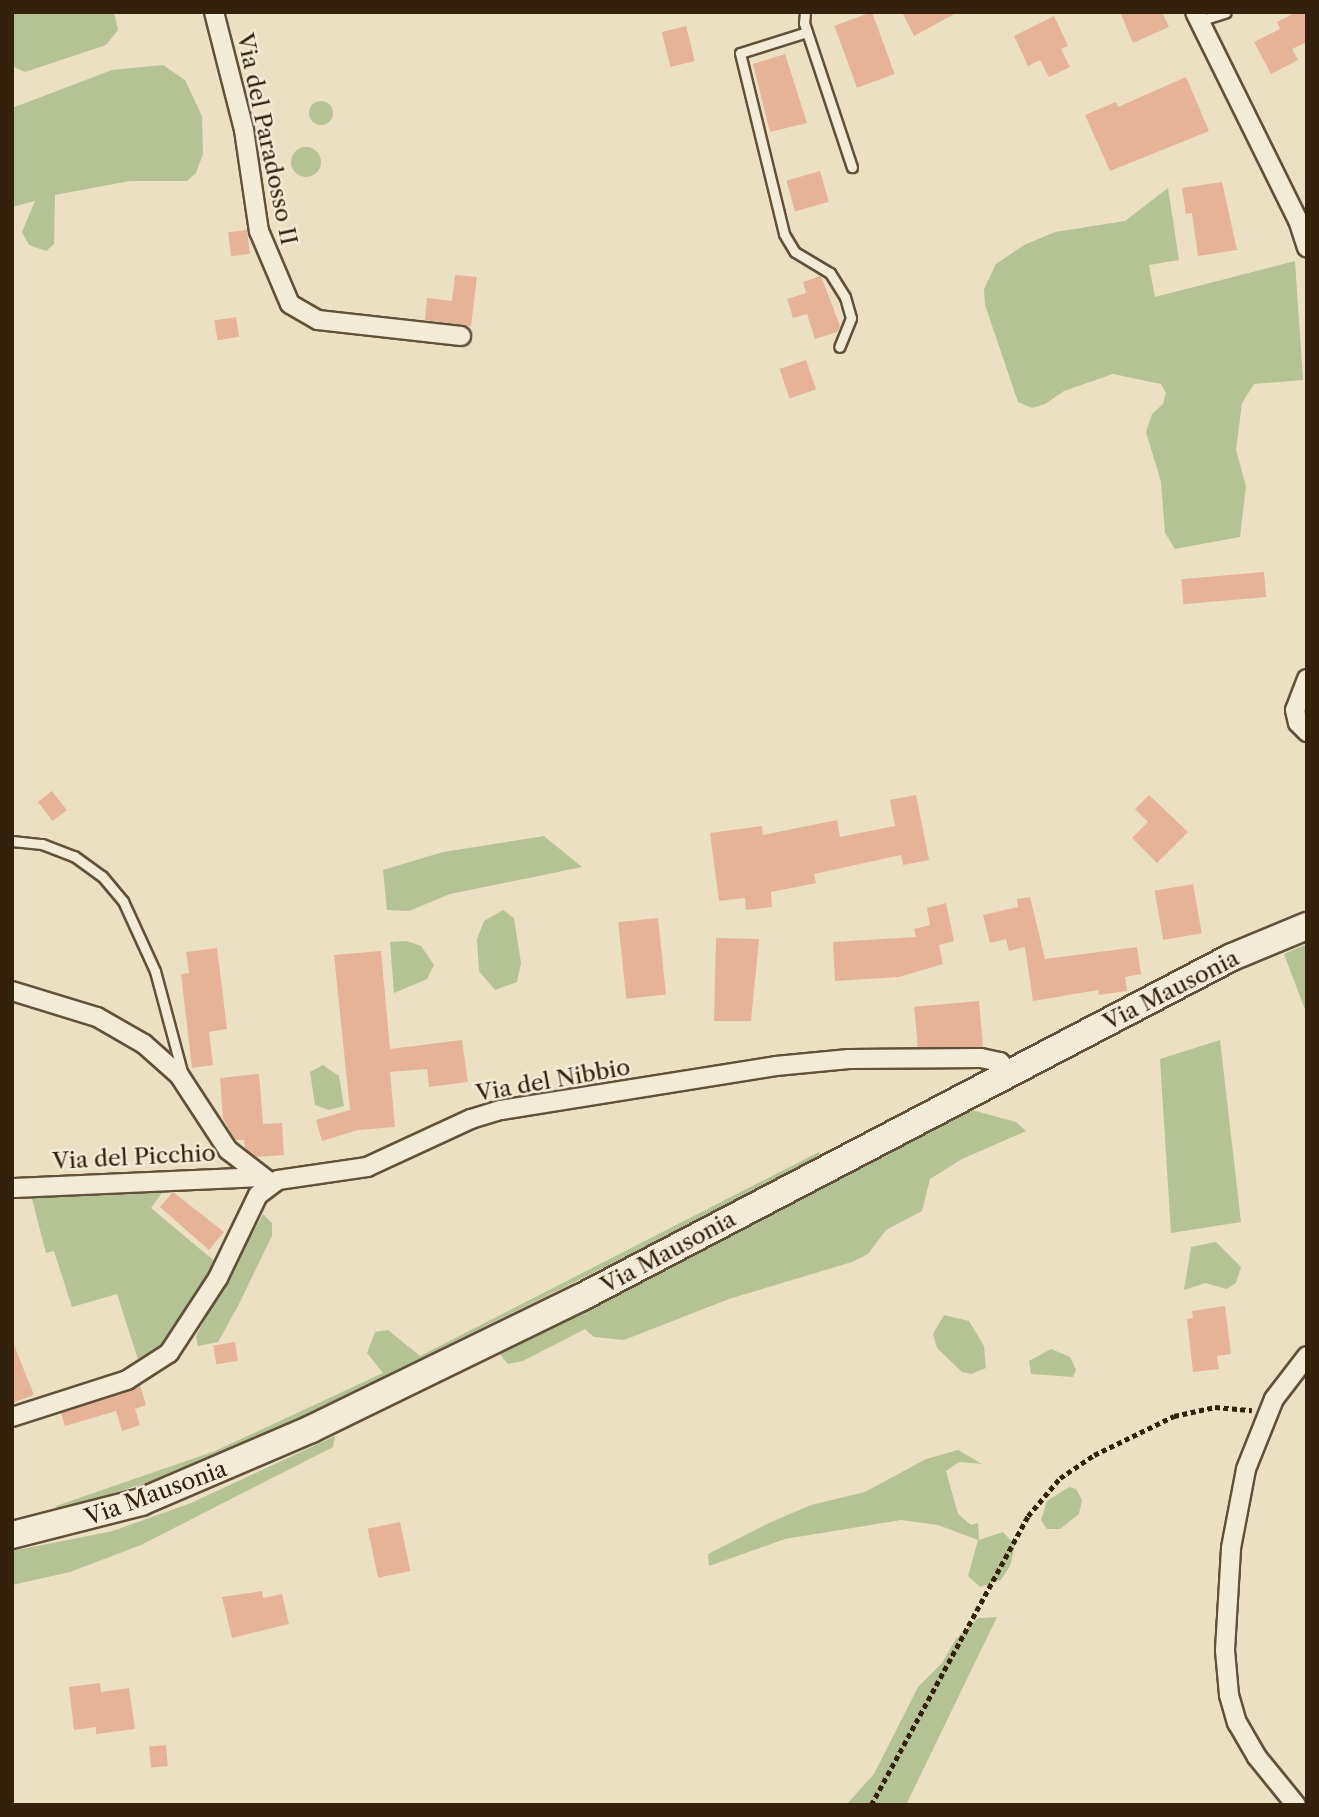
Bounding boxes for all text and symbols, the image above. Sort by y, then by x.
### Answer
street label: Via del Paradosso II [231,30,303,248]
street label: Via Mausonia [1098,944,1244,1036]
street label: Via del Nibbio [474,1053,632,1107]
street label: Via del Picchio [52,1139,216,1175]
street label: Via Mausonia [596,1205,740,1299]
street label: Via Mausonia [81,1455,231,1531]

